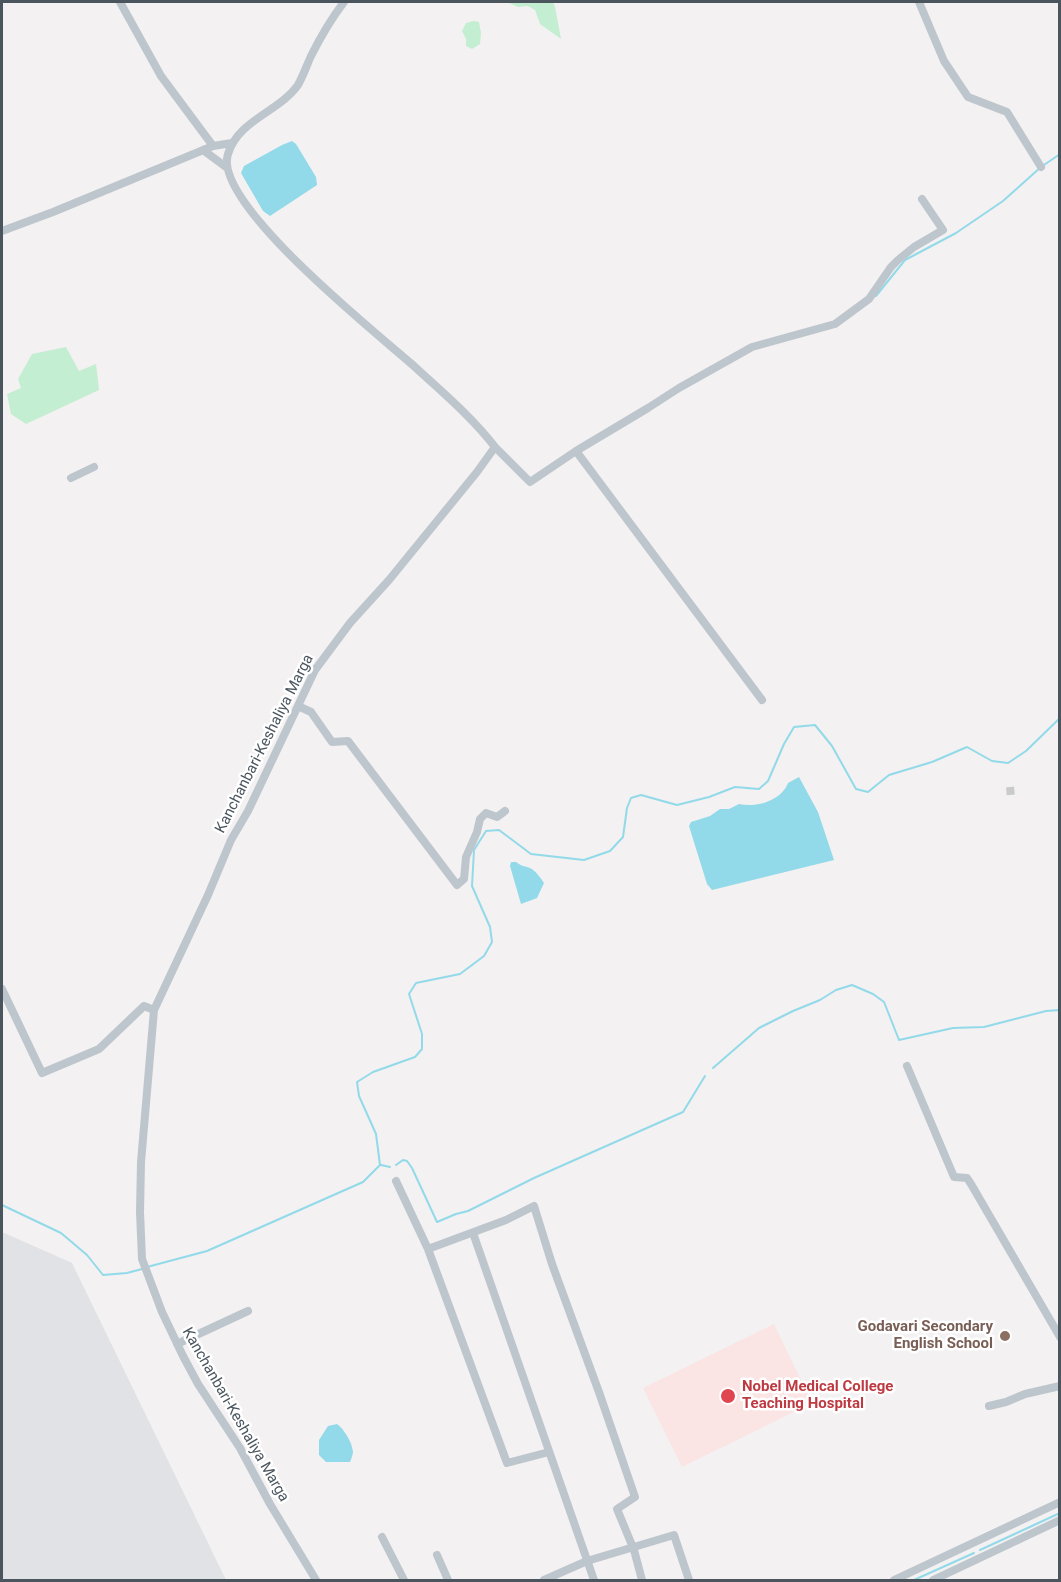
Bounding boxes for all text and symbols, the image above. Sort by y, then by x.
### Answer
street label: Kanchanbari-Keshaliya Marga [212,652,318,836]
place label: Godavari Secondary English School [858,1318,993,1353]
street label: Kanchanbari-Keshaliya Marga [178,1325,292,1505]
marker: Godavari Secondary English School [998,1329,1012,1343]
place label: Nobel Medical College Teaching Hospital [742,1378,893,1413]
marker: Nobel Medical College Teaching Hospital [719,1387,737,1405]

